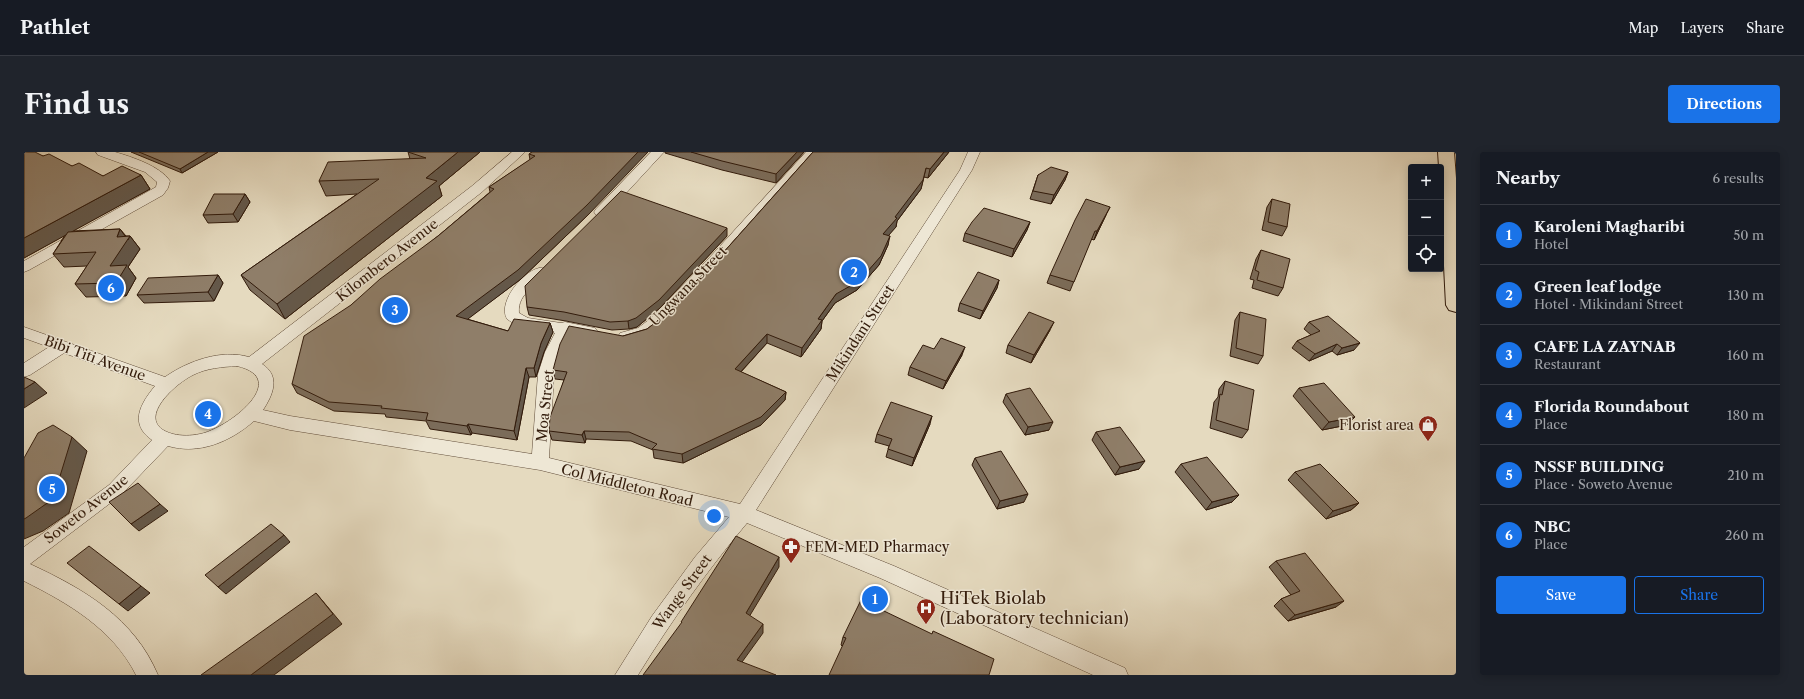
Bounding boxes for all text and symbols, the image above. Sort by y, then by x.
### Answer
text: Pathlet [20,16,90,39]
text: Map [1628,19,1658,37]
text: Layers [1680,19,1724,37]
text: Share [1746,19,1784,37]
button: Directions [1668,85,1780,123]
text: Find us [24,87,129,121]
map controls [1408,164,1444,272]
button: + [1408,164,1444,200]
text: Nearby [1496,168,1560,188]
text: 6 results [1713,170,1764,186]
button: − [1408,200,1444,236]
street label: Kilombero Avenue [332,215,442,305]
text: Karoleni Magharibi [1534,217,1685,236]
text: 1 [1506,227,1512,243]
text: 50 m [1733,227,1764,243]
button: locate [1408,236,1444,272]
text: Hotel [1534,236,1569,252]
street label: Ungwana Street [645,242,731,330]
pin: 2 [841,257,867,287]
pin: 6 [98,273,124,303]
text: Green leaf lodge [1534,277,1661,296]
street label: Mikindani Street [822,281,898,385]
text: 2 [1505,287,1513,303]
text: 130 m [1728,287,1764,303]
pin: 3 [382,295,408,325]
text: Hotel · Mikindani Street [1534,296,1683,312]
street label: Bibi Titi Avenue [42,331,148,385]
text: CAFE LA ZAYNAB [1534,337,1676,356]
text: 3 [1505,347,1513,363]
text: 160 m [1727,347,1764,363]
text: Restaurant [1534,356,1601,372]
street label: Moa Street [532,369,558,443]
text: Florida Roundabout [1534,397,1689,416]
pin: 4 [195,399,221,429]
text: 4 [1505,407,1513,423]
text: 180 m [1727,407,1764,423]
shop icon: Florist area [1417,414,1439,442]
place label: Florist area [1339,416,1415,434]
text: Place [1534,416,1567,432]
text: NSSF BUILDING [1534,457,1664,476]
street label: Col Middleton Road [559,460,695,510]
text: 5 [1505,467,1513,483]
text: 210 m [1727,467,1764,483]
street label: Soweto Avenue [40,470,132,548]
pin: 5 [39,474,65,504]
text: Place · Soweto Avenue [1534,476,1673,492]
your location [704,506,724,526]
text: NBC [1534,517,1570,536]
text: 6 [1505,527,1513,543]
text: 260 m [1725,527,1764,543]
pharmacy icon: FEM-MED Pharmacy [780,536,802,564]
text: Place [1534,536,1567,552]
place label: FEM-MED Pharmacy [805,538,950,556]
street label: Wange Street [648,551,715,634]
button: Save [1496,576,1626,614]
button: Share [1634,576,1764,614]
pin: 1 [862,584,888,614]
place label: HiTek Biolab (Laboratory technician) [940,588,1129,628]
hospital icon: HiTek Biolab (Laboratory technician) [915,597,937,625]

